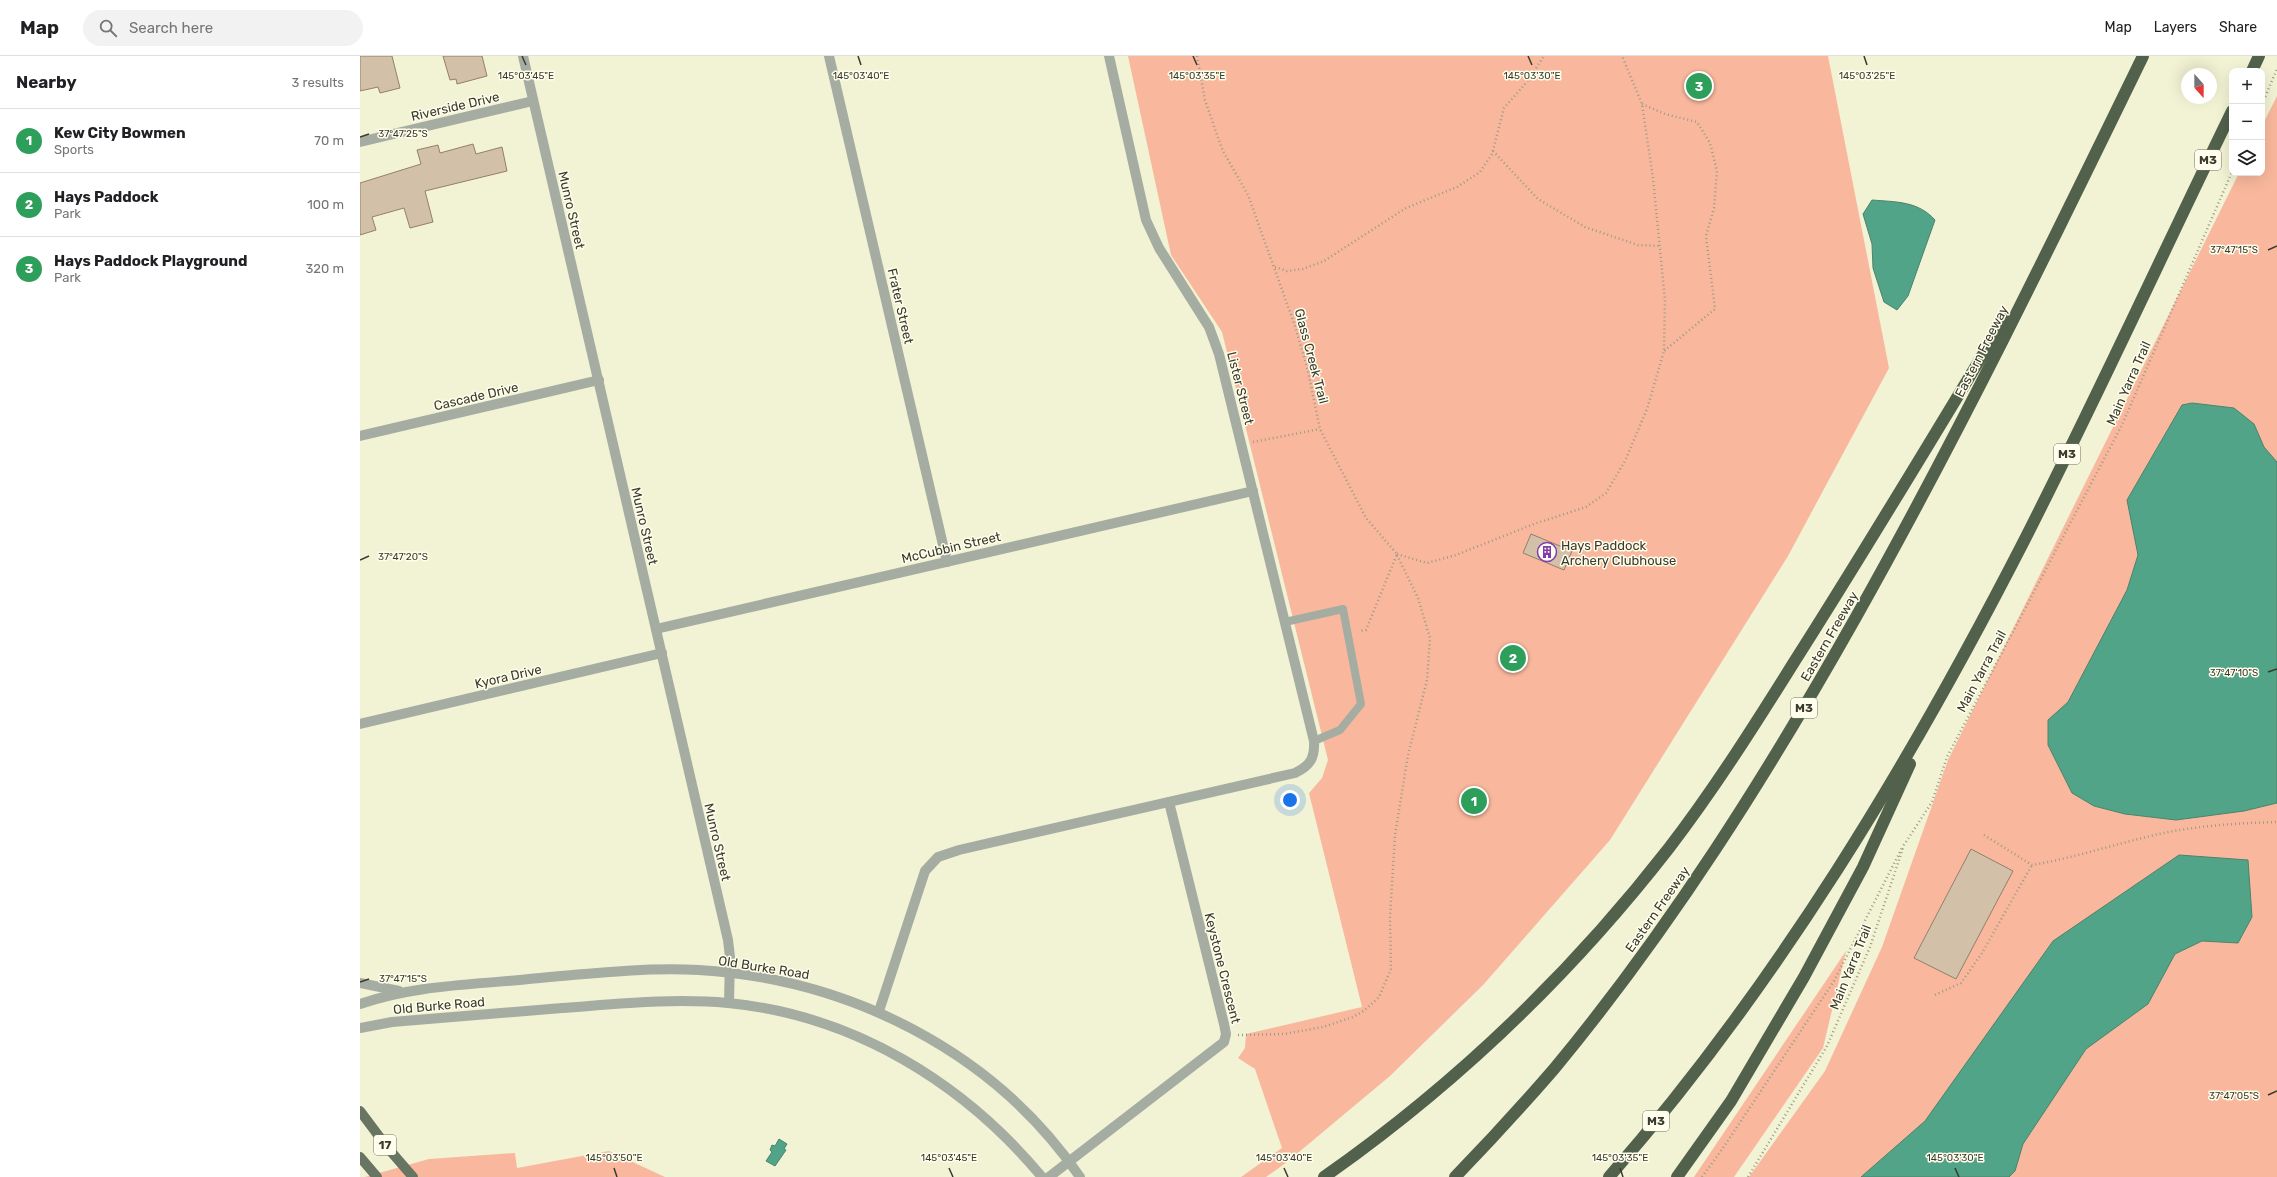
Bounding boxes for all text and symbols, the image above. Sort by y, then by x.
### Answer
search box [83,10,363,46]
text: Map [20,16,59,39]
icon: search [97,17,119,39]
text: Search here [129,19,213,37]
text: Map [2105,19,2132,36]
text: Layers [2154,19,2197,36]
text: Share [2219,19,2257,36]
north arrow [2181,68,2217,104]
map controls [2229,68,2265,176]
button: + [2229,68,2265,104]
text: 145°03'45"E [498,70,554,82]
text: 145°03'40"E [833,70,889,82]
text: 145°03'35"E [1169,70,1225,82]
text: 145°03'30"E [1503,70,1561,82]
text: 145°03'25"E [1839,70,1895,82]
pin: 3 [1686,71,1712,101]
text: Nearby [16,72,77,92]
text: 3 results [292,75,344,90]
street label: Riverside Drive [410,89,501,124]
button: − [2229,104,2265,140]
text: Kew City Bowmen [54,124,186,142]
text: 37°47'25"S [378,128,428,140]
text: 1 [26,133,32,148]
text: 70 m [314,133,344,148]
button: layers [2229,140,2265,176]
text: Sports [54,142,94,157]
road number: M3 [2195,150,2221,170]
street label: Munro Street [555,170,588,250]
text: Hays Paddock [54,188,159,206]
text: 2 [25,197,33,212]
text: 100 m [307,197,344,212]
text: Park [54,206,81,221]
text: 37°47'15"S [2210,244,2258,256]
text: Hays Paddock Playground [54,252,247,270]
text: 3 [25,261,33,276]
text: 320 m [306,261,344,276]
street label: Frater Street [885,267,916,345]
text: Park [54,270,81,285]
street label: Eastern Freeway [1952,303,2011,400]
street label: Glass Creek Trail [1292,307,1331,405]
street label: Main Yarra Trail [2103,339,2154,427]
street label: Lister Street [1224,350,1257,426]
street label: Cascade Drive [432,379,520,414]
road number: M3 [2054,444,2080,464]
street label: Munro Street [628,486,661,566]
street label: McCubbin Street [900,529,1002,566]
place label: Hays Paddock Archery Clubhouse [1561,538,1676,568]
building icon: Hays Paddock Archery Clubhouse [1536,541,1558,563]
text: 37°47'20"S [378,551,428,563]
street label: Eastern Freeway [1798,589,1861,684]
street label: Main Yarra Trail [1954,628,2009,715]
pin: 2 [1500,643,1526,673]
street label: Kyora Drive [473,662,543,691]
text: 37°47'10"S [2210,667,2258,679]
road number: M3 [1791,698,1817,718]
pin: 1 [1461,786,1487,816]
your location [1280,790,1300,810]
street label: Munro Street [701,802,734,882]
street label: Eastern Freeway [1622,864,1693,955]
street label: Keystone Crescent [1201,911,1244,1025]
street label: Main Yarra Trail [1827,923,1874,1012]
street label: Old Burke Road [717,953,811,982]
text: 37°47'15"S [379,973,427,985]
street label: Old Burke Road [393,994,486,1017]
text: 37°47'05"S [2209,1090,2259,1102]
road number: M3 [1643,1111,1669,1131]
road number: 17 [374,1135,396,1155]
text: 145°03'50"E [586,1152,642,1164]
text: 145°03'45"E [921,1152,977,1164]
text: 145°03'40"E [1256,1152,1312,1164]
text: 145°03'35"E [1592,1152,1648,1164]
text: 145°03'30"E [1926,1152,1984,1164]

